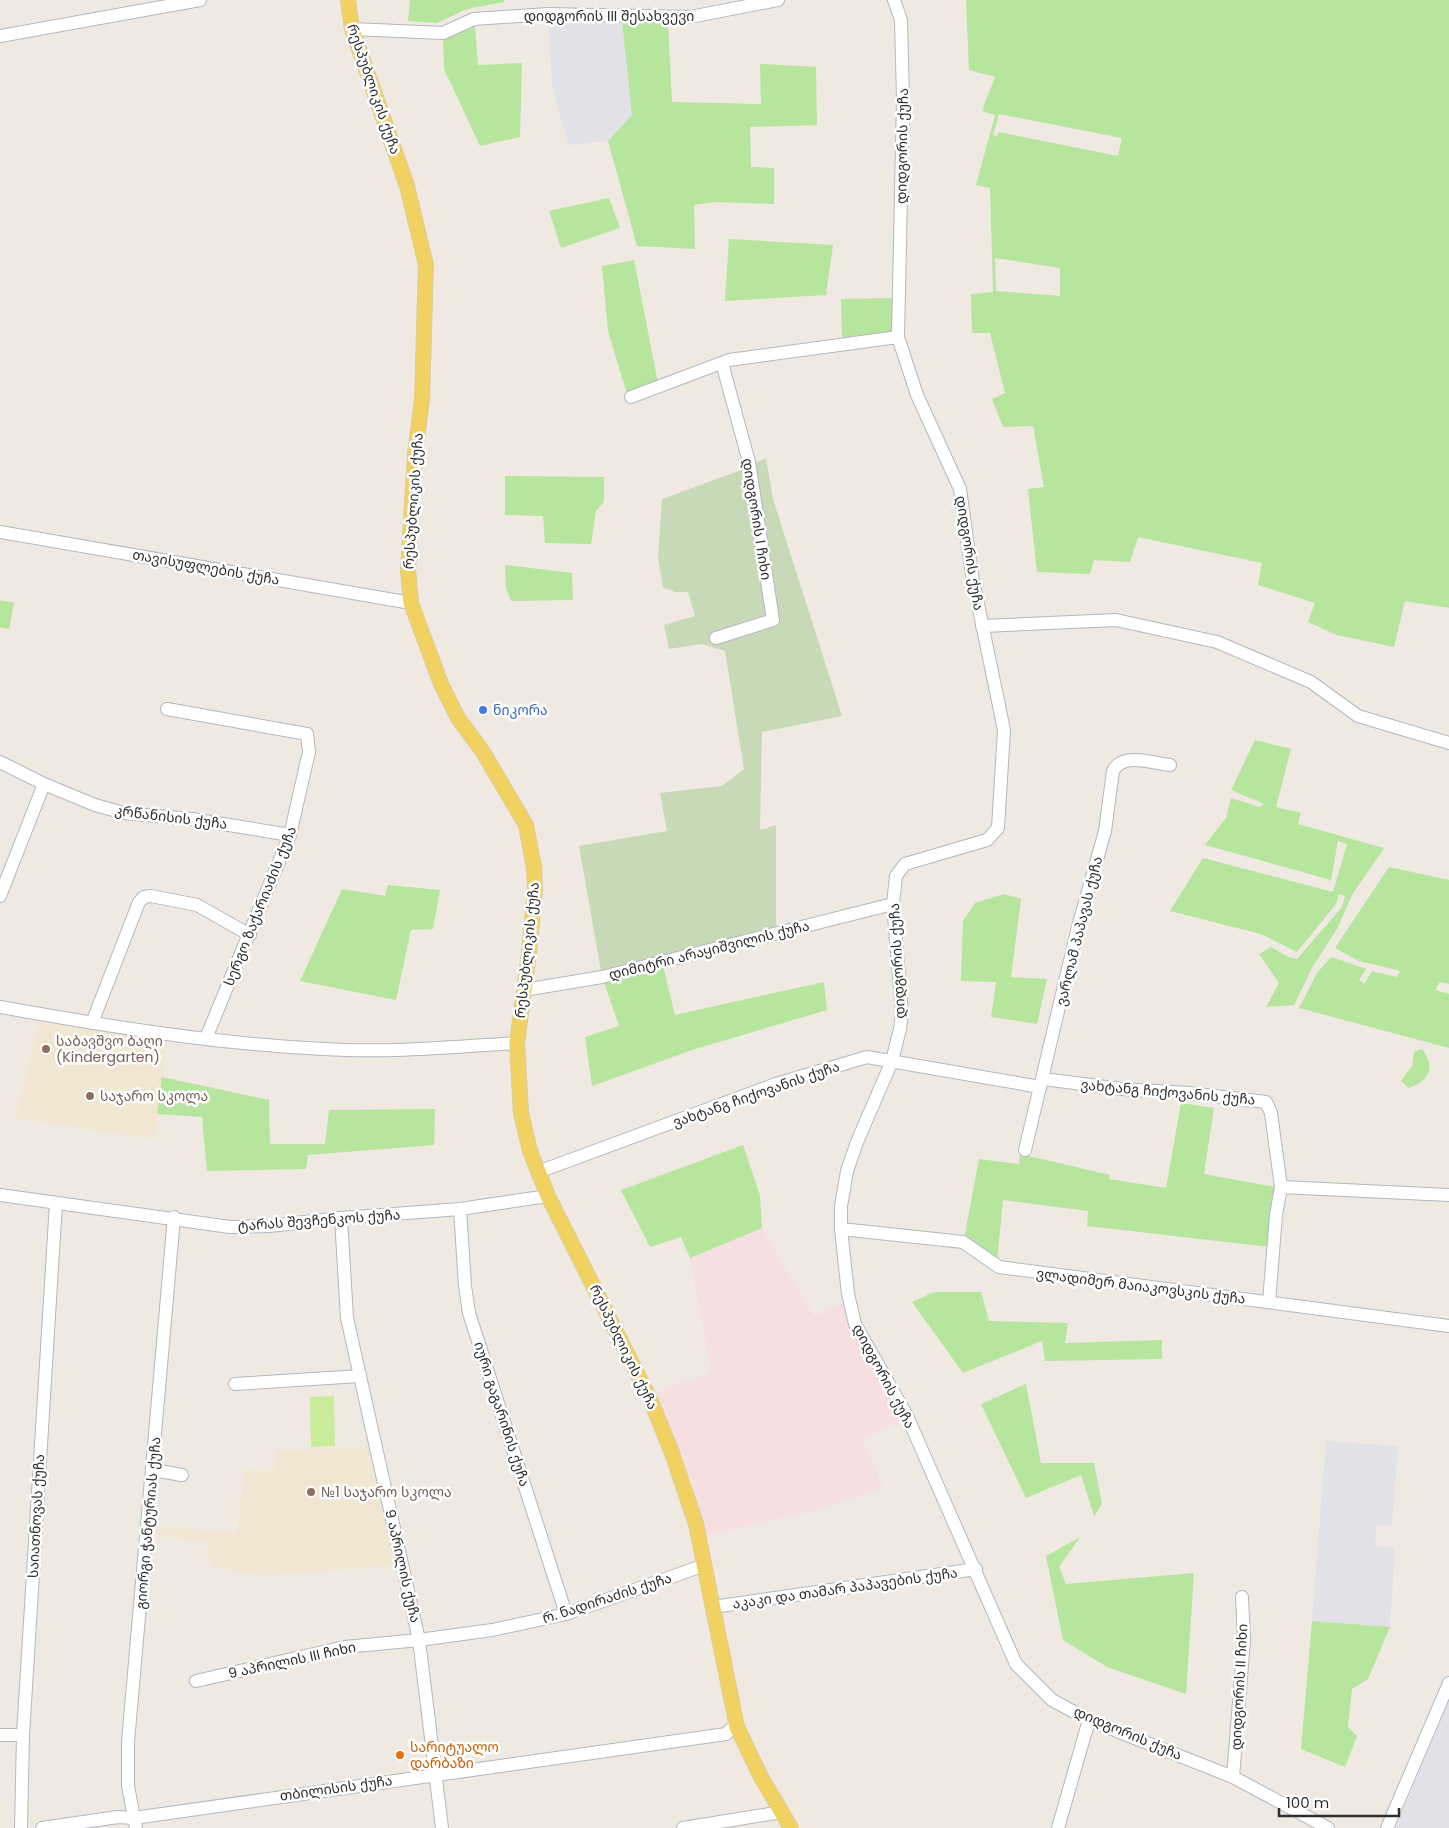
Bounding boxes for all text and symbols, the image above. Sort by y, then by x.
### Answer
street label: დიდგორის III შესახვევი [524,6,694,26]
street label: რესპუბლიკის ქუჩა [342,21,406,157]
street label: დიდგორის ქუჩა [891,88,913,204]
street label: რესპუბლიკის ქუჩა [398,432,428,570]
street label: დიდგორის I ჩიხი [737,457,777,581]
street label: დიდგორის ქუჩა [951,494,989,612]
street label: თავისუფლების ქუჩა [131,544,281,590]
place label: ნიკორა [493,700,548,720]
marker: ნიკორა [477,704,489,716]
street label: კრწანისის ქუჩა [114,800,228,834]
street label: სერგო ზაქარიაძის ქუჩა [219,823,301,989]
street label: ვარლამ პაპავას ქუჩა [1051,854,1107,1008]
street label: რესპუბლიკის ქუჩა [510,881,544,1019]
street label: დიდგორის ქუჩა [884,903,910,1019]
street label: დიმიტრი არაყიშვილის ქუჩა [607,915,811,985]
place label: საბავშვო ბაღი (Kindergarten) [56,1031,163,1067]
marker: საბავშვო ბაღი (Kindergarten) [40,1043,52,1055]
street label: ვახტანგ ჩიქოვანის ქუჩა [670,1056,842,1132]
street label: ვახტანგ ჩიქოვანის ქუჩა [1080,1074,1256,1110]
place label: საჯარო სკოლა [100,1086,208,1106]
marker: საჯარო სკოლა [84,1090,96,1102]
street label: ტარას შევჩენკოს ქუჩა [237,1204,401,1236]
street label: ვლადიმერ მაიაკოვსკის ქუჩა [1035,1263,1247,1309]
street label: რესპუბლიკის ქუჩა [585,1281,663,1413]
street label: დიდგორის ქუჩა [848,1320,920,1432]
street label: იური გაგარინის ქუჩა [469,1339,535,1489]
street label: გიორგი ჭანტურიას ქუჩა [130,1436,166,1610]
street label: საიათნოვას ქუჩა [23,1453,49,1579]
place label: №1 საჯარო სკოლა [321,1482,452,1502]
marker: №1 საჯარო სკოლა [305,1486,317,1498]
street label: 9 აპრილის ქუჩა [380,1507,426,1625]
street label: აკაკი და თამარ პაპავების ქუჩა [731,1562,959,1614]
street label: რ. ნადირაძის ქუჩა [540,1568,674,1628]
street label: დიდგორის II ჩიხი [1226,1623,1252,1751]
street label: 9 აპრილის III ჩიხი [226,1637,358,1683]
street label: დიდგორის ქუჩა [1071,1701,1185,1765]
place label: სარიტუალო დარბაზი [410,1737,499,1773]
marker: სარიტუალო დარბაზი [394,1749,406,1761]
street label: თბილისის ქუჩა [278,1770,394,1806]
scale bar [1279,1786,1399,1818]
text: 100 m [1286,1792,1329,1813]

